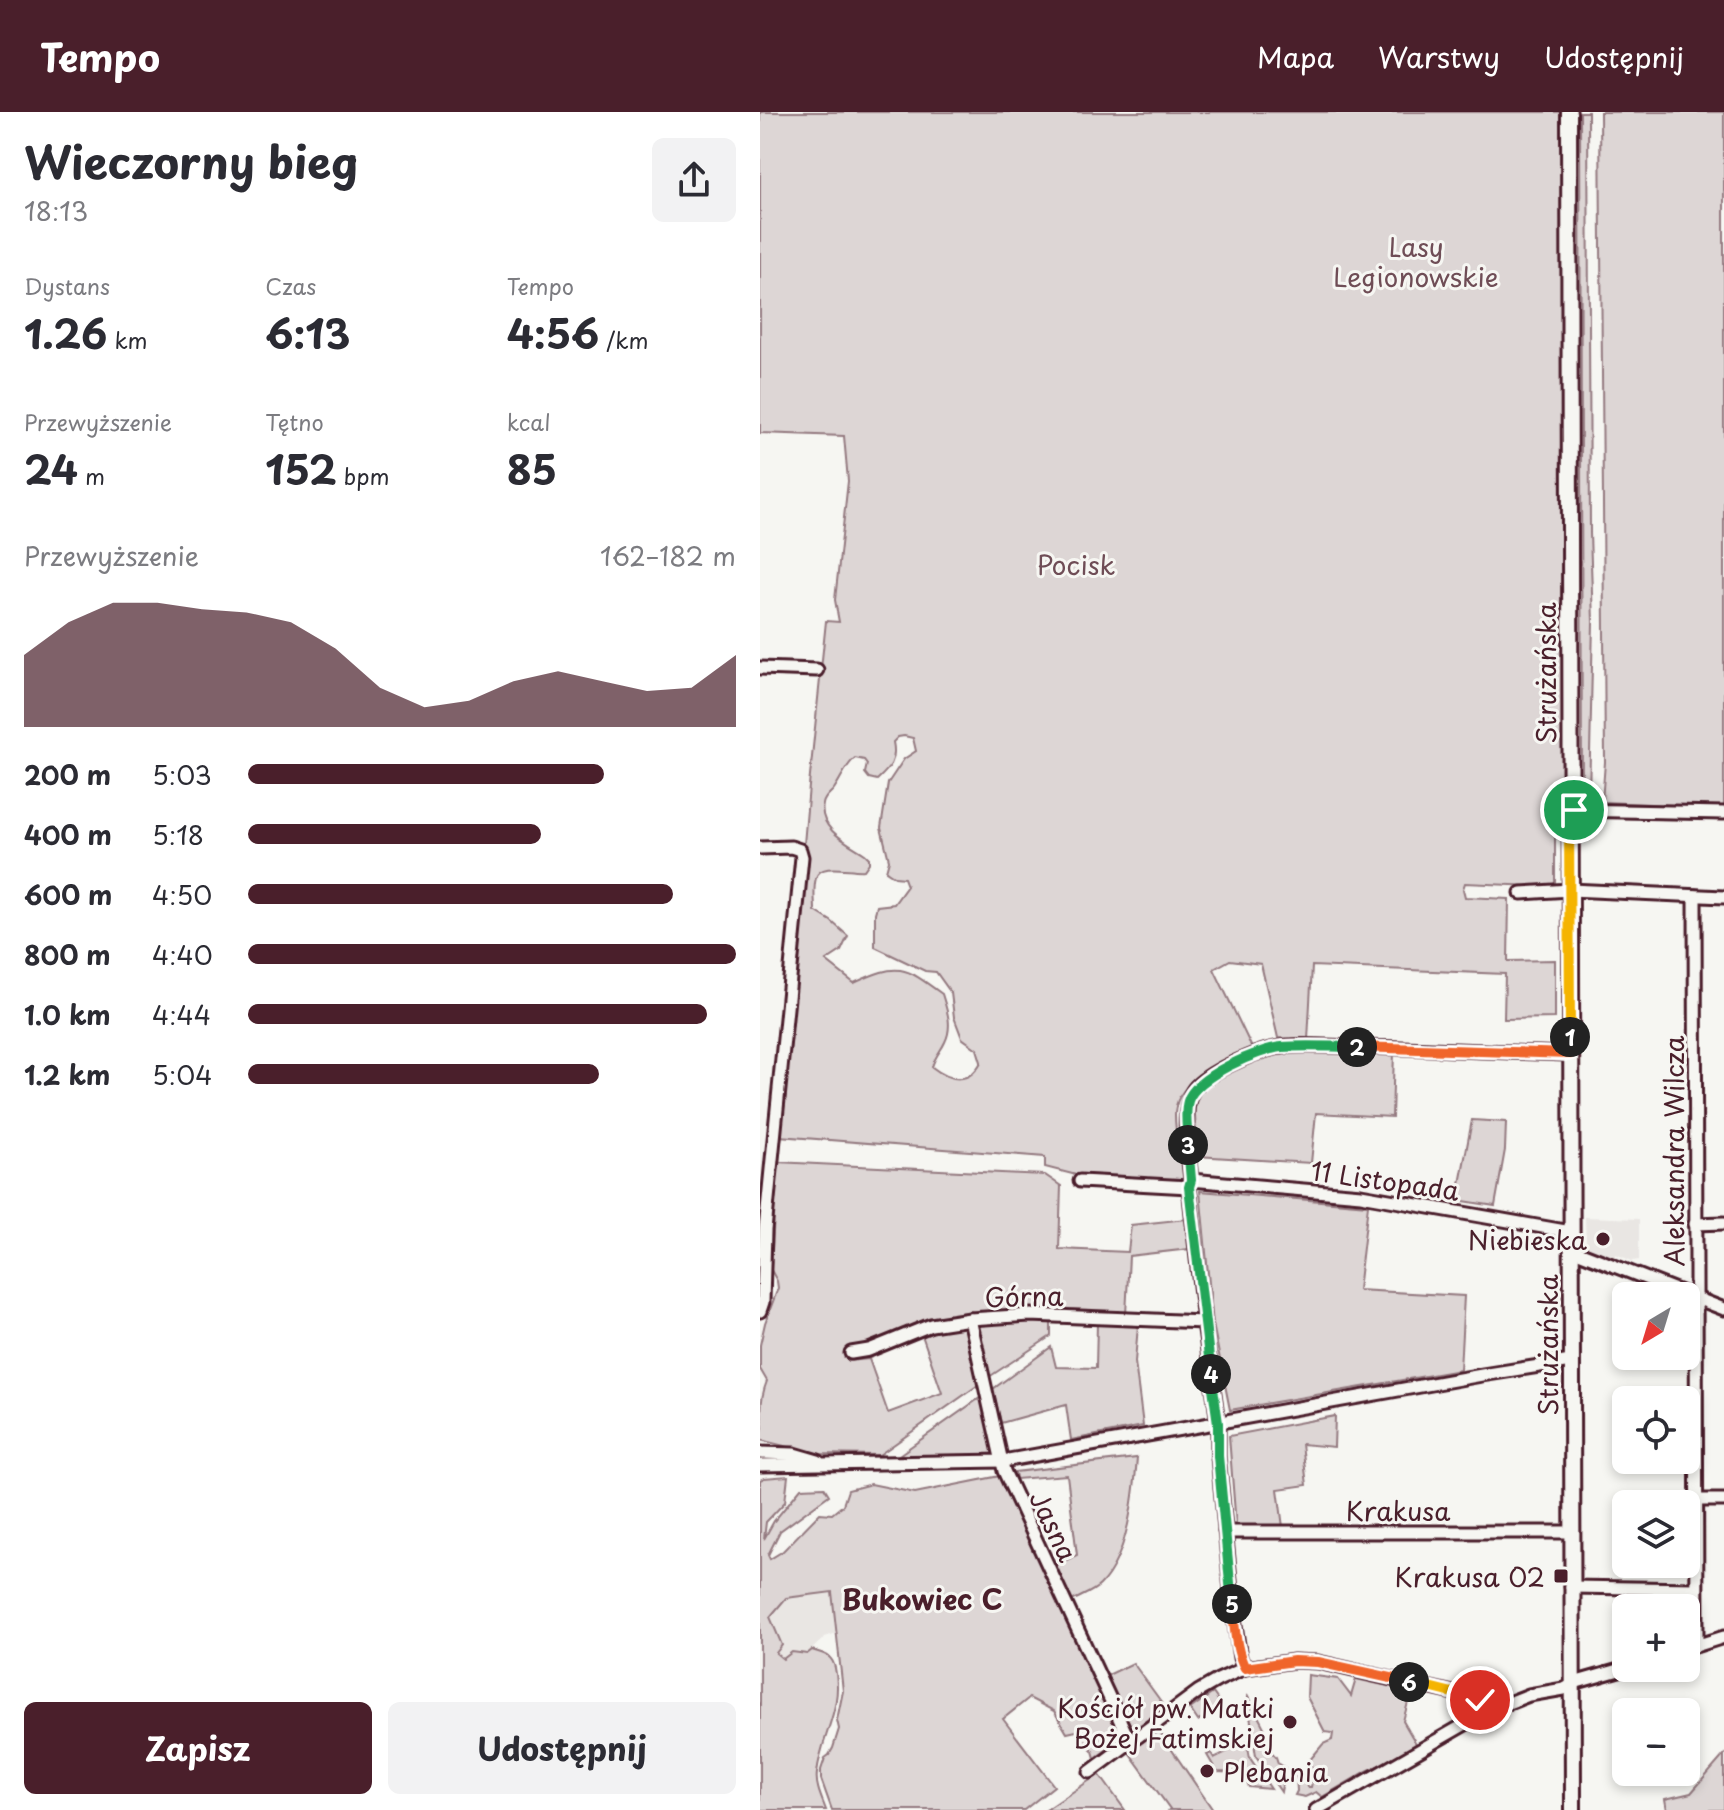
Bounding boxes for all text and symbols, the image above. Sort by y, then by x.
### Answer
text: Tempo [40,28,160,85]
text: Mapa [1257,35,1334,78]
text: Warstwy [1378,35,1500,78]
text: Udostępnij [1544,35,1684,78]
text: Wieczorny bieg [24,128,358,194]
button: share [652,138,736,222]
text: 18:13 [24,191,88,230]
park label: Lasy Legionowskie [1333,227,1499,296]
text: Dystans [24,269,110,302]
text: Czas [265,269,316,302]
text: Tempo [507,269,574,302]
text: 1.26 [24,302,107,363]
text: 6:13 [265,302,351,363]
text: 4:56 [507,302,599,363]
text: km [107,323,148,356]
text: /km [599,323,648,356]
text: Przewyższenie [24,405,172,438]
text: Tętno [265,405,324,438]
text: kcal [507,405,551,438]
text: 24 [24,438,78,499]
text: 152 [265,438,337,499]
text: 85 [507,438,557,499]
text: m [78,459,105,492]
text: bpm [337,459,389,492]
text: Przewyższenie [24,536,199,575]
text: 162–182 m [600,536,736,575]
park label: Pocisk [1037,545,1116,584]
street label: Strużańska [1526,601,1565,744]
text: 200 m [24,755,111,794]
text: 5:03 [152,755,212,794]
pin [1540,776,1608,844]
icon: arrive [1552,788,1596,832]
text: 400 m [24,815,112,854]
text: 5:18 [152,815,204,854]
text: 600 m [24,875,112,914]
text: 4:50 [152,875,212,914]
text: 800 m [24,935,111,974]
text: 4:40 [152,935,213,974]
text: 1.0 km [24,995,111,1034]
text: 4:44 [152,995,211,1034]
pin: 1 [1550,1017,1590,1057]
text: 1 [1565,1020,1575,1053]
pin: 2 [1337,1027,1377,1067]
text: 2 [1349,1030,1365,1063]
street label: Aleksandra Wilcza [1654,1035,1693,1266]
text: 1.2 km [24,1055,110,1094]
text: 5:04 [152,1055,212,1094]
pin: 3 [1168,1125,1208,1165]
text: 3 [1181,1128,1195,1161]
street label: 11 Listopada [1308,1150,1463,1210]
place label: Niebieska [1468,1220,1588,1259]
marker: Niebieska [1594,1230,1612,1248]
street label: Strużańska [1528,1273,1567,1416]
street label: Górna [984,1276,1064,1316]
north arrow [1612,1282,1700,1370]
map controls [1612,1282,1700,1786]
pin: 4 [1191,1354,1231,1394]
text: 4 [1204,1357,1218,1390]
button: locate [1612,1386,1700,1474]
street label: Jasna [1020,1484,1088,1569]
button: layers [1612,1490,1700,1578]
street label: Krakusa [1346,1491,1451,1530]
place label: Krakusa 02 [1394,1557,1545,1596]
marker: Krakusa 02 [1552,1567,1570,1585]
district label: Bukowiec C [842,1577,1002,1620]
pin: 5 [1212,1584,1252,1624]
text: 5 [1225,1587,1239,1620]
button: + [1612,1594,1700,1682]
pin: 6 [1389,1662,1429,1702]
text: 6 [1401,1665,1417,1698]
pin [1446,1666,1514,1734]
icon: check [1458,1678,1502,1722]
place label: Kościół pw. Matki Bożej Fatimskiej [1057,1688,1274,1757]
button: − [1612,1698,1700,1786]
button: Zapisz [24,1702,372,1794]
button: Udostępnij [388,1702,736,1794]
marker: Kościół pw. Matki Bożej Fatimskiej [1281,1713,1299,1731]
place label: Plebania [1223,1752,1328,1791]
marker: Plebania [1198,1762,1216,1780]

